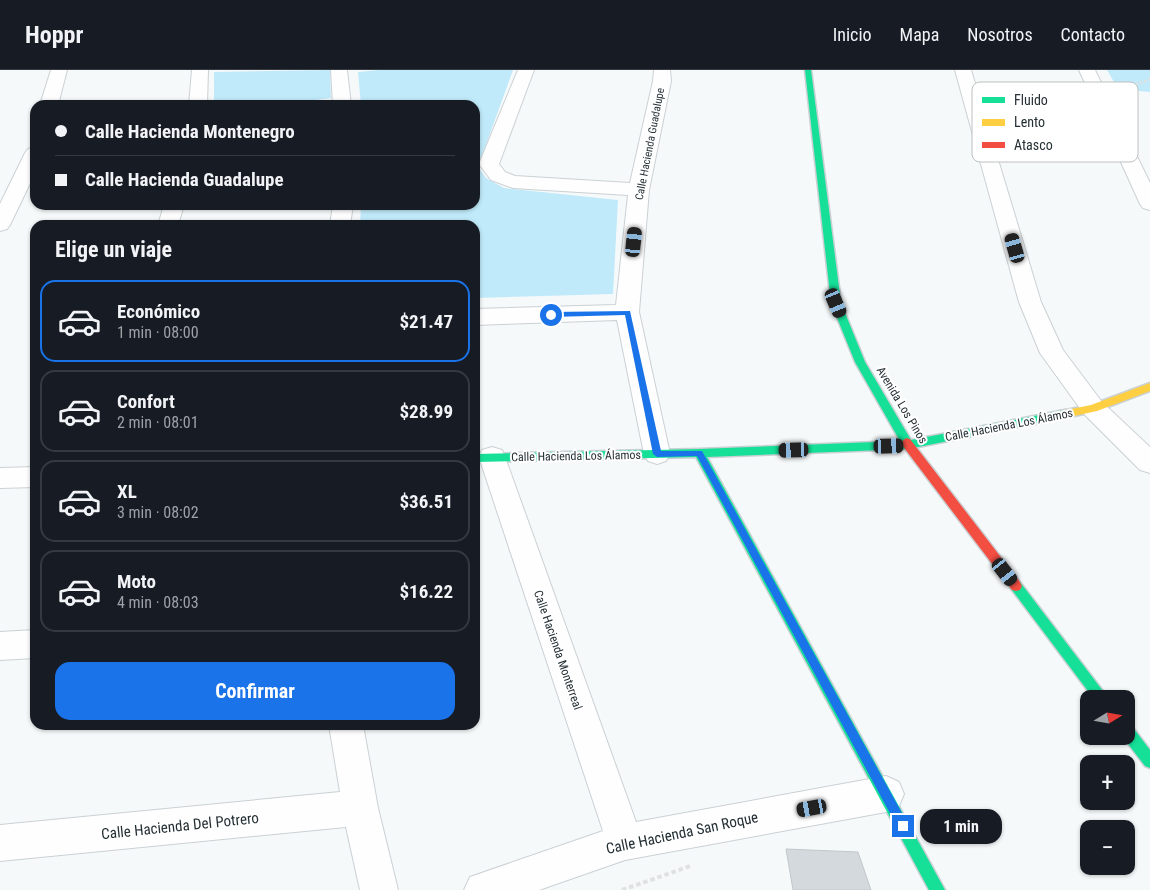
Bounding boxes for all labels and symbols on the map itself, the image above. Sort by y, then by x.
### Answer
legend [972,82,1138,162]
street label: Calle Hacienda Guadalupe [633,87,667,201]
text: Fluido [1014,92,1048,108]
text: Lento [1014,114,1045,130]
text: Atasco [1014,137,1053,153]
car [624,226,643,258]
car [1003,232,1026,264]
car [823,286,848,320]
route start [540,304,562,326]
street label: Avenida Los Pinos [874,364,930,446]
street label: Calle Hacienda Los Álamos [944,405,1074,444]
car [873,438,904,454]
car [778,442,809,458]
street label: Calle Hacienda Los Álamos [511,447,641,464]
car [989,556,1020,588]
street label: Calle Hacienda Monterreal [531,589,585,711]
north arrow [1080,690,1135,745]
car [795,798,828,818]
street label: Calle Hacienda San Roque [604,808,760,858]
callout: 1 min [920,808,1003,844]
street label: Calle Hacienda Del Potrero [100,809,260,843]
route end [892,815,914,837]

